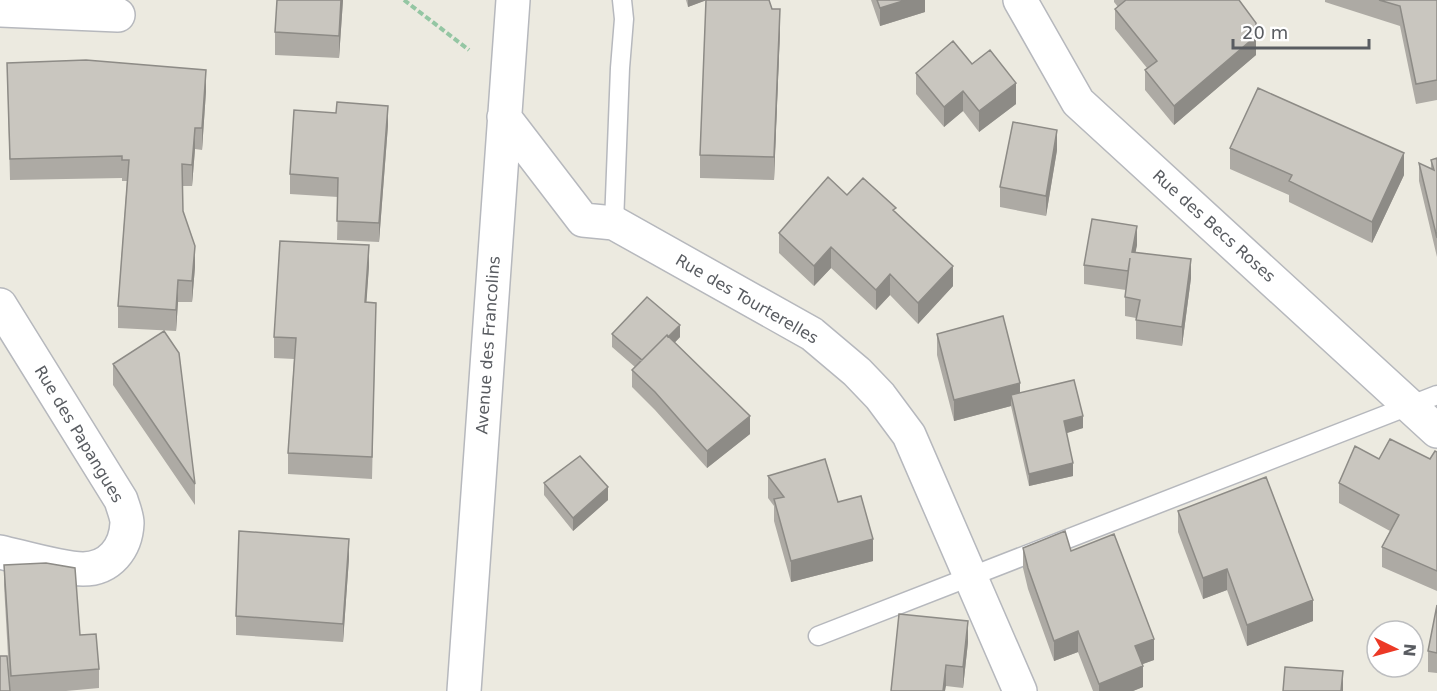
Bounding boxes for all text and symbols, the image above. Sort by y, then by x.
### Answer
scale bar [1233,12,1370,50]
text: 20 m [1242,22,1288,43]
street label: Rue des Becs Roses [1149,166,1279,286]
street label: Rue des Tourterelles [672,250,822,348]
street label: Avenue des Francolins [472,255,504,435]
street label: Rue des Papangues [31,362,127,506]
north arrow [1365,619,1425,679]
text: N [1399,643,1419,658]

